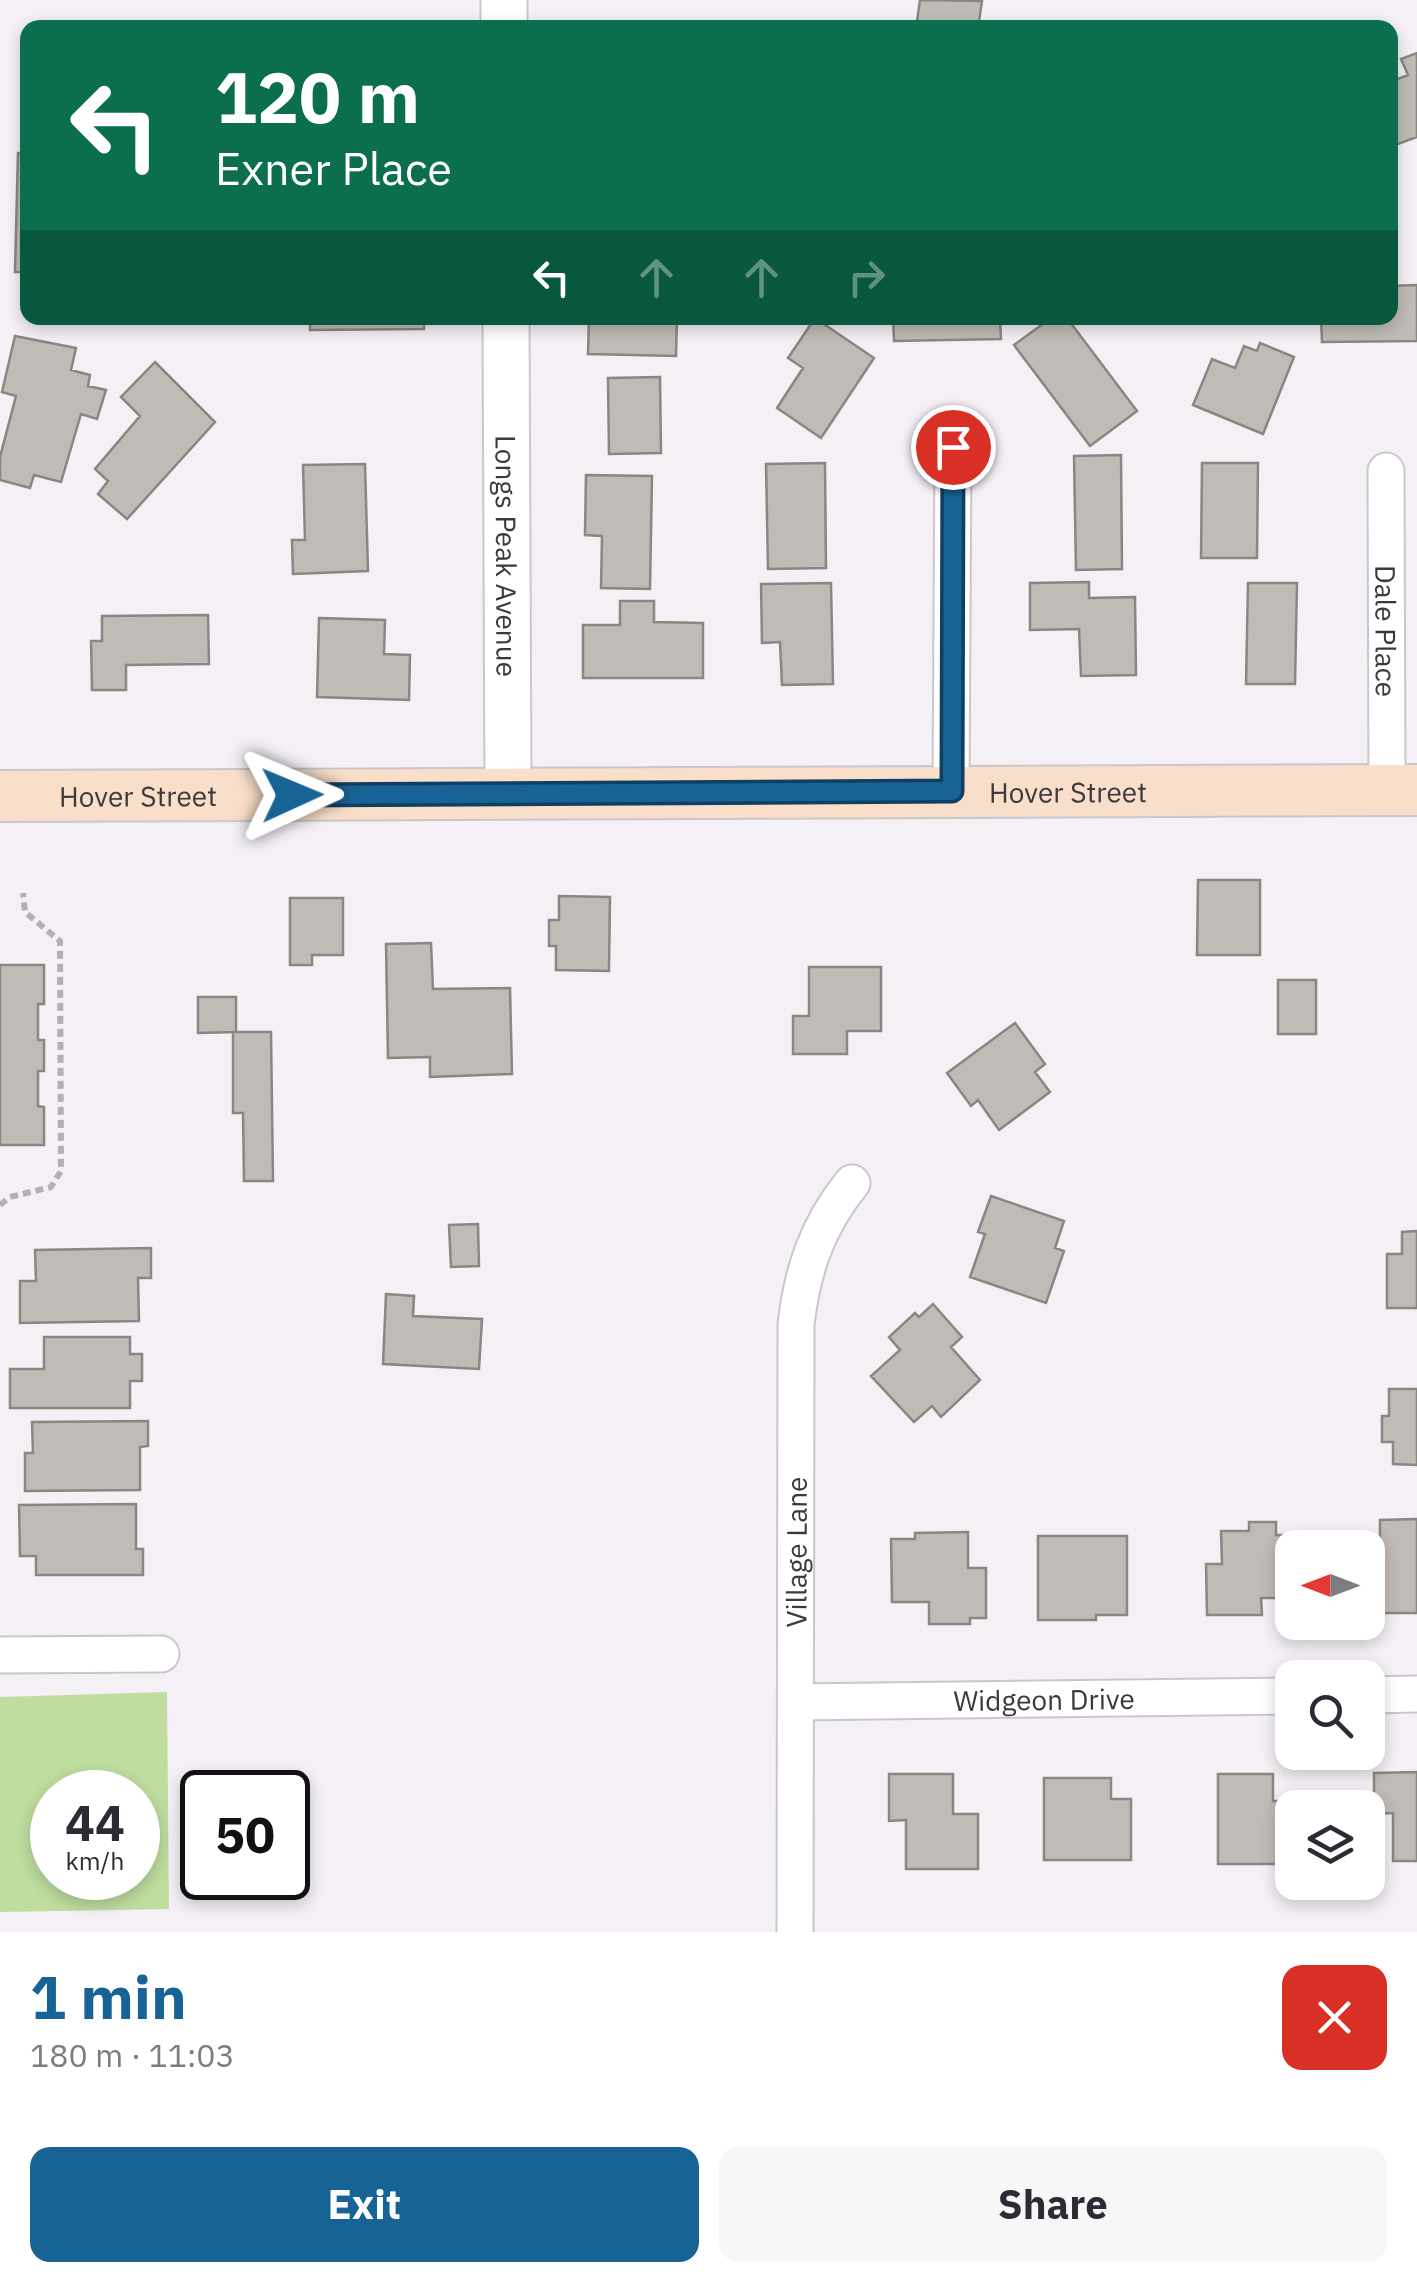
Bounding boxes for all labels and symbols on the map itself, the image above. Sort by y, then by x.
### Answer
pin [911,405,996,490]
street label: Longs Peak Avenue [488,435,526,677]
street label: Dale Place [1368,565,1405,697]
position arrow [240,743,344,847]
street label: Hover Street [989,773,1147,810]
street label: Hover Street [59,777,217,814]
street label: Village Lane [777,1476,814,1628]
north arrow [1275,1530,1385,1640]
street label: Widgeon Drive [953,1679,1135,1719]
speed limit sign: 50 [180,1770,310,1900]

